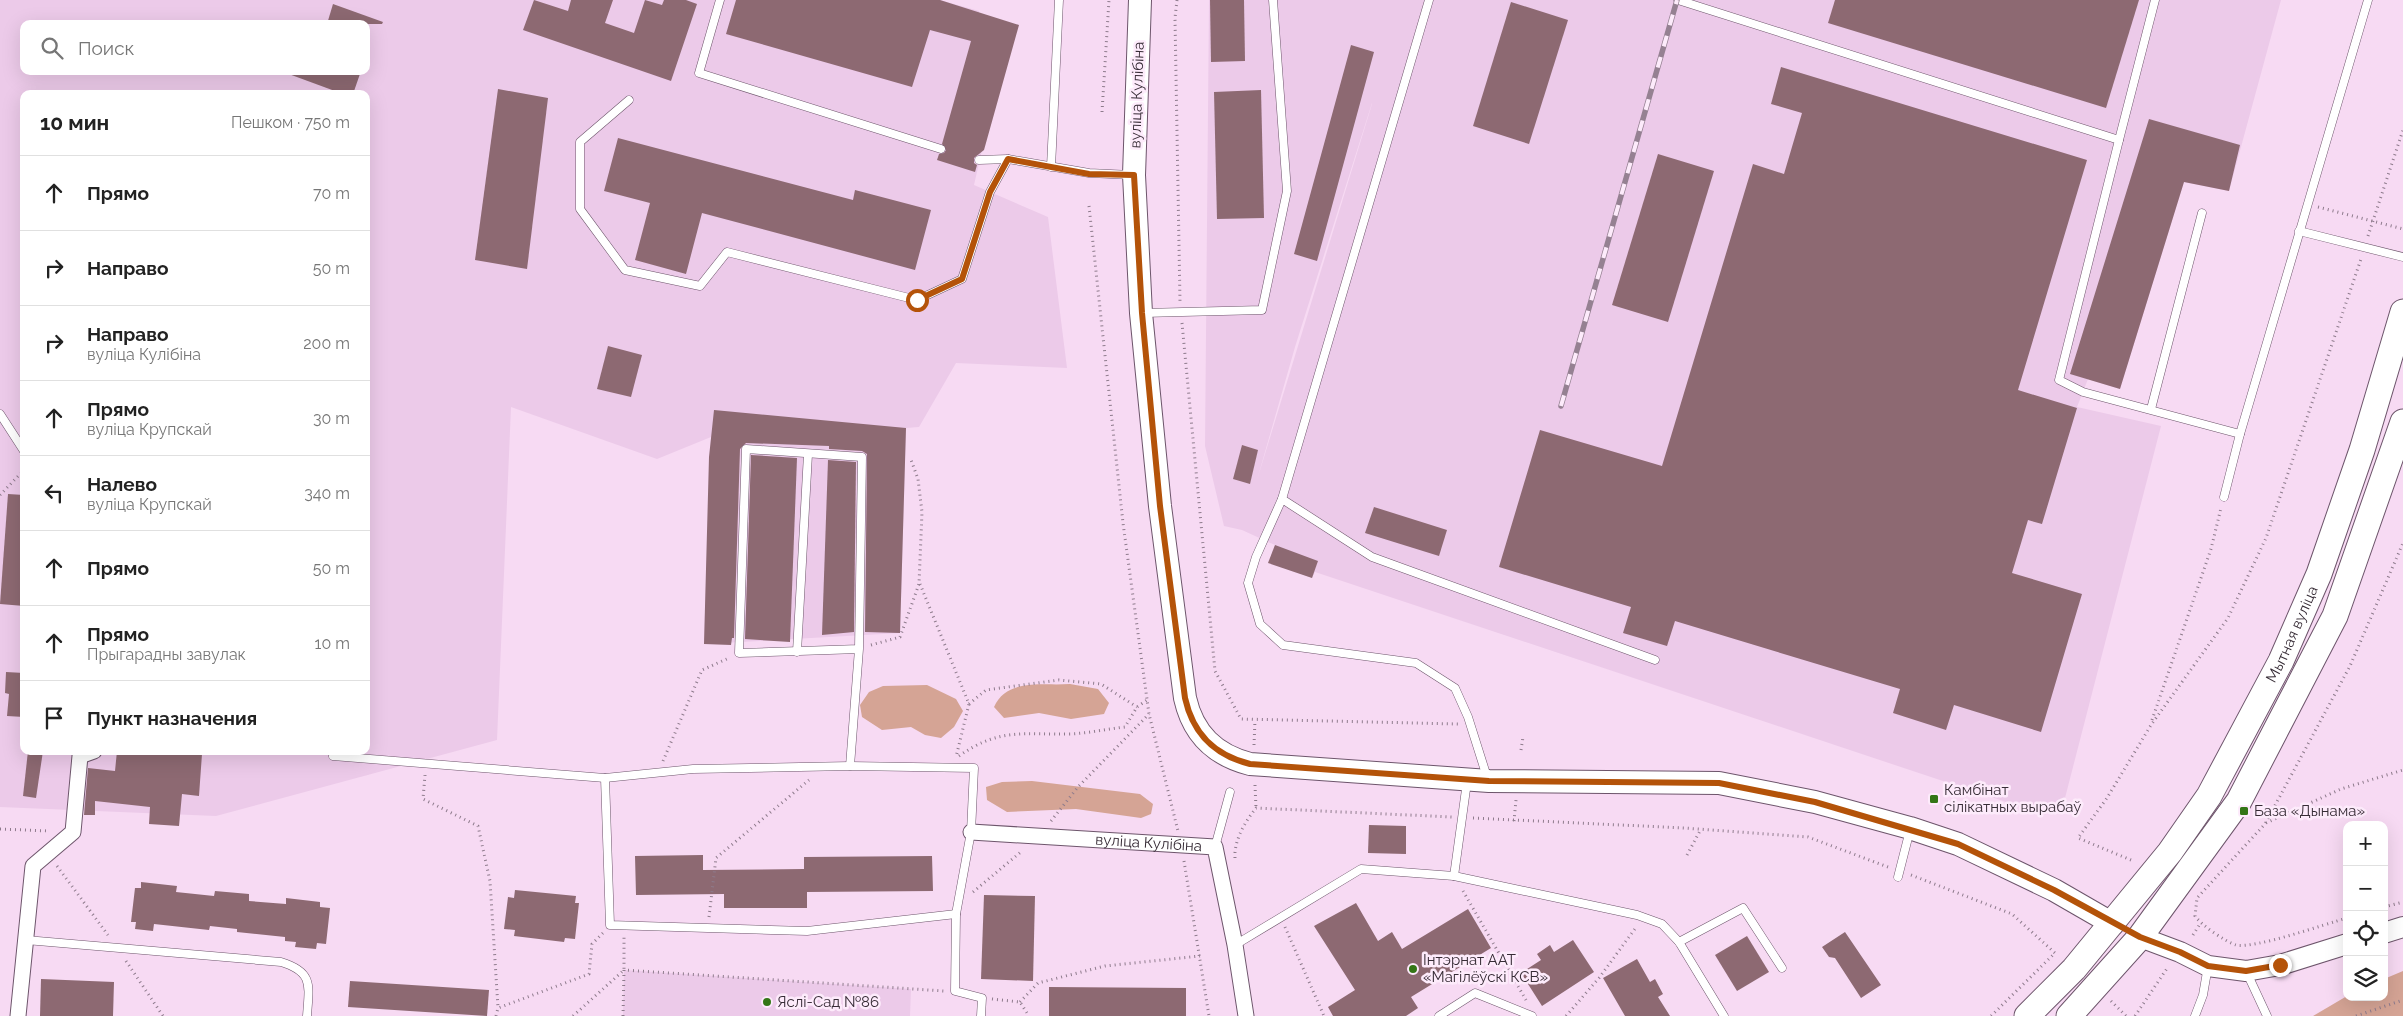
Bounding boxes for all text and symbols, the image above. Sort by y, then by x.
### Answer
search box [20,20,370,75]
icon: search [38,34,66,62]
text: Поиск [78,37,134,59]
street label: вуліца Кулібіна [1126,41,1148,149]
text: 10 мин [40,110,109,135]
text: Пешком · 750 m [231,113,350,132]
icon: ahead [40,179,68,207]
text: Прямо [87,182,149,204]
text: 70 m [313,184,350,203]
icon: right [40,254,68,282]
text: Направо [87,257,168,279]
text: 50 m [313,259,350,278]
route start [906,289,929,312]
text: Направо [87,323,168,345]
icon: right [40,329,68,357]
text: 200 m [303,334,350,353]
text: вуліца Кулібіна [87,345,201,364]
text: Прямо [87,398,149,420]
icon: ahead [40,404,68,432]
text: 30 m [313,409,350,428]
text: вуліца Крупскай [87,420,212,439]
text: Налево [87,473,157,495]
icon: left [40,479,68,507]
text: 340 m [304,484,350,503]
text: вуліца Крупскай [87,495,212,514]
icon: ahead [40,554,68,582]
text: Прямо [87,557,149,579]
text: 50 m [313,559,350,578]
street label: Мытная вуліца [2262,583,2322,686]
text: Прямо [87,623,149,645]
icon: ahead [40,629,68,657]
text: 10 m [315,634,350,653]
text: Прыгарадны завулак [87,645,246,664]
icon: arrive [40,704,68,732]
text: Пункт назначения [87,707,257,729]
place label: Камбінат сілікатных вырабаў [1944,781,2081,816]
marker: Камбінат сілікатных вырабаў [1928,793,1940,805]
place label: База «Дынама» [2254,802,2365,820]
marker: База «Дынама» [2238,805,2250,817]
map controls [2343,821,2388,1001]
button: + [2343,821,2388,866]
street label: вуліца Кулібіна [1095,831,1203,855]
button: − [2343,866,2388,911]
button: locate [2343,911,2388,956]
place label: Інтэрнат ААТ «Магілёўскі КСВ» [1423,951,1548,986]
route end [2269,954,2292,977]
button: layers [2343,956,2388,1001]
marker: Інтэрнат ААТ «Магілёўскі КСВ» [1407,963,1419,975]
place label: Яслі-Сад №86 [777,993,879,1011]
marker: Яслі-Сад №86 [761,996,773,1008]

